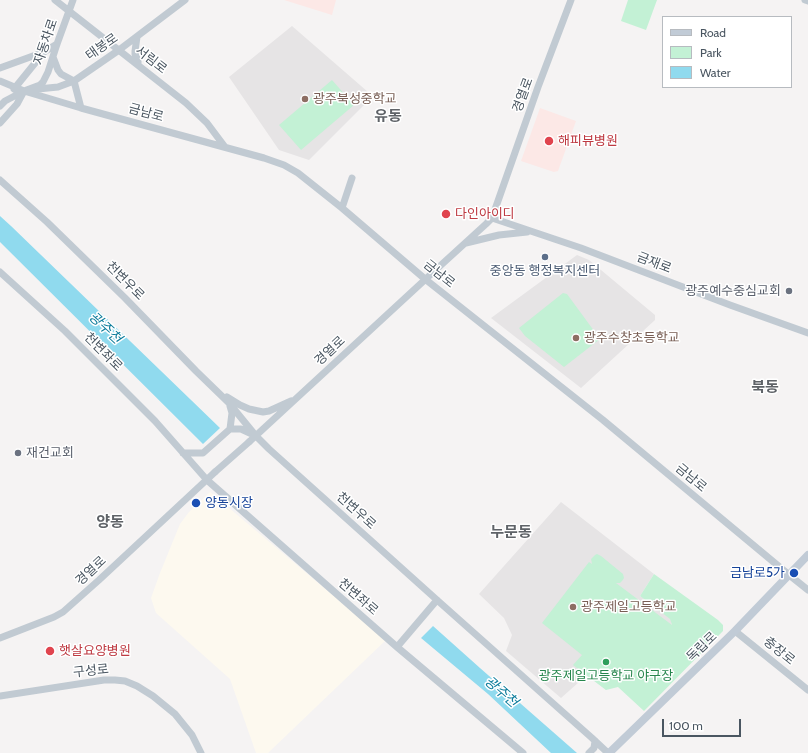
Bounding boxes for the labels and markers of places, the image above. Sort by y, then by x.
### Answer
place label: 광주북성중학교 [313,91,397,107]
marker: 광주북성중학교 [300,94,310,104]
place label: 해피뷰병원 [558,133,618,149]
marker: 해피뷰병원 [543,135,555,147]
place label: 다인아이디 [455,206,515,222]
marker: 다인아이디 [440,208,452,220]
marker: 중앙동 행정복지센터 [540,252,550,262]
place label: 중앙동 행정복지센터 [490,263,600,279]
place label: 광주예수중심교회 [685,283,781,299]
marker: 광주예수중심교회 [784,286,794,296]
place label: 광주수창초등학교 [584,330,680,346]
marker: 광주수창초등학교 [571,333,581,343]
place label: 재건교회 [26,445,74,461]
marker: 재건교회 [13,448,23,458]
place label: 양동시장 [205,495,253,511]
marker: 양동시장 [190,497,202,509]
place label: 금남로5가 [730,565,785,581]
marker: 금남로5가 [788,567,800,579]
place label: 광주제일고등학교 [581,599,677,615]
marker: 광주제일고등학교 [568,602,578,612]
place label: 햇살요양병원 [59,643,131,659]
marker: 햇살요양병원 [44,645,56,657]
marker: 광주제일고등학교 야구장 [601,657,611,667]
place label: 광주제일고등학교 야구장 [539,668,673,684]

